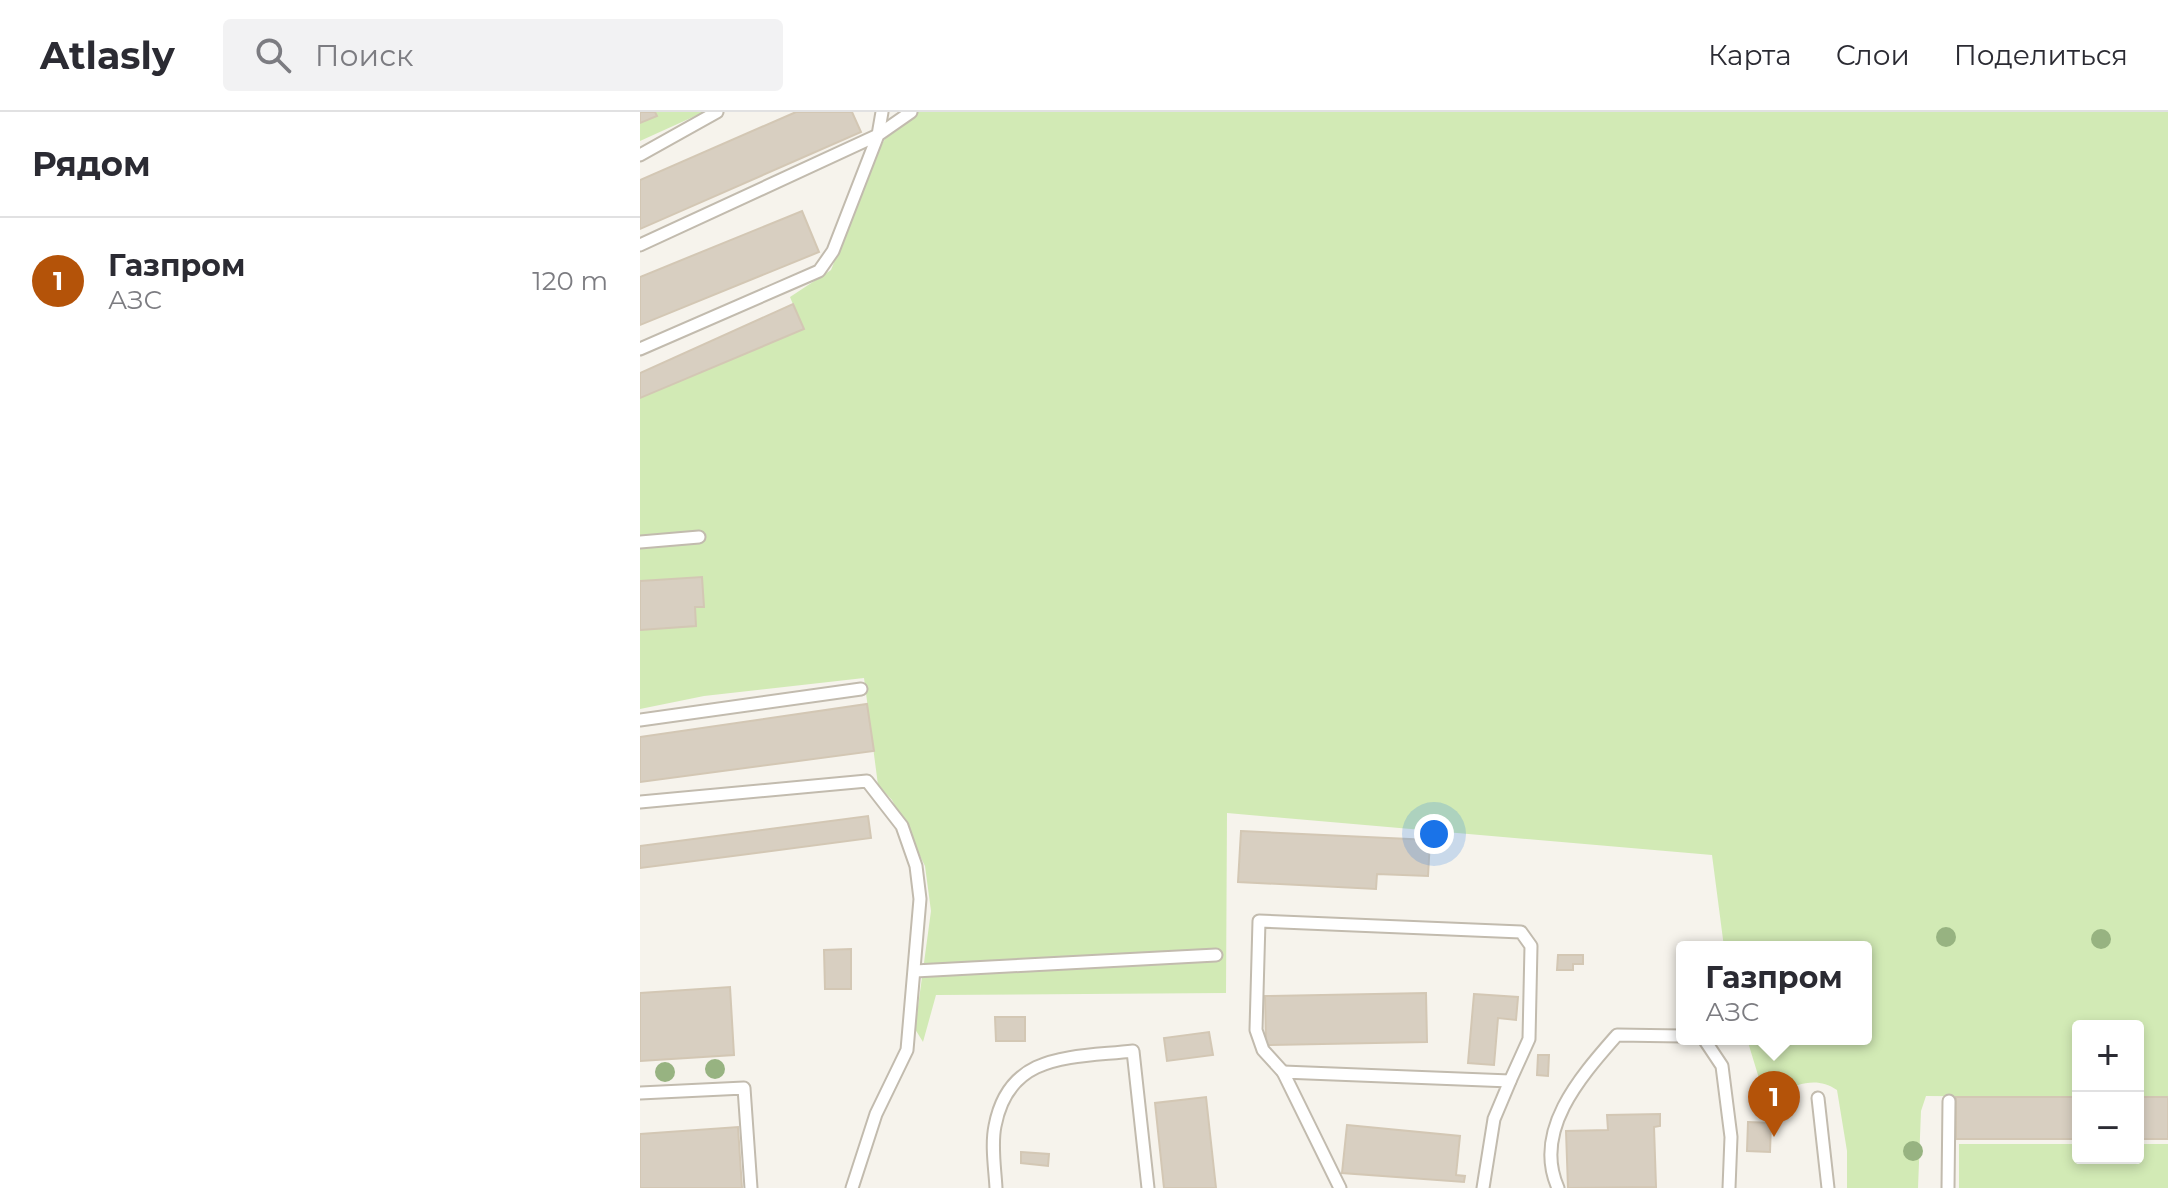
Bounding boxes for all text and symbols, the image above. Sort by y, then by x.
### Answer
search box [223,19,783,91]
text: Atlasly [40,32,175,79]
icon: search [251,33,295,77]
text: Поиск [315,37,413,74]
text: Карта [1708,38,1792,72]
text: Слои [1836,38,1910,72]
text: Поделиться [1954,38,2128,72]
text: Рядом [32,143,151,185]
text: Газпром [108,247,245,284]
text: 1 [53,265,63,297]
text: 120 m [532,265,608,297]
text: АЗС [108,284,162,316]
your location [1414,814,1454,854]
popup [1676,941,1872,1045]
text: Газпром [1705,959,1843,996]
text: АЗС [1705,996,1759,1028]
map controls [2072,1020,2144,1164]
button: + [2072,1020,2144,1092]
pin: 1 [1748,1071,1800,1137]
button: − [2072,1092,2144,1164]

